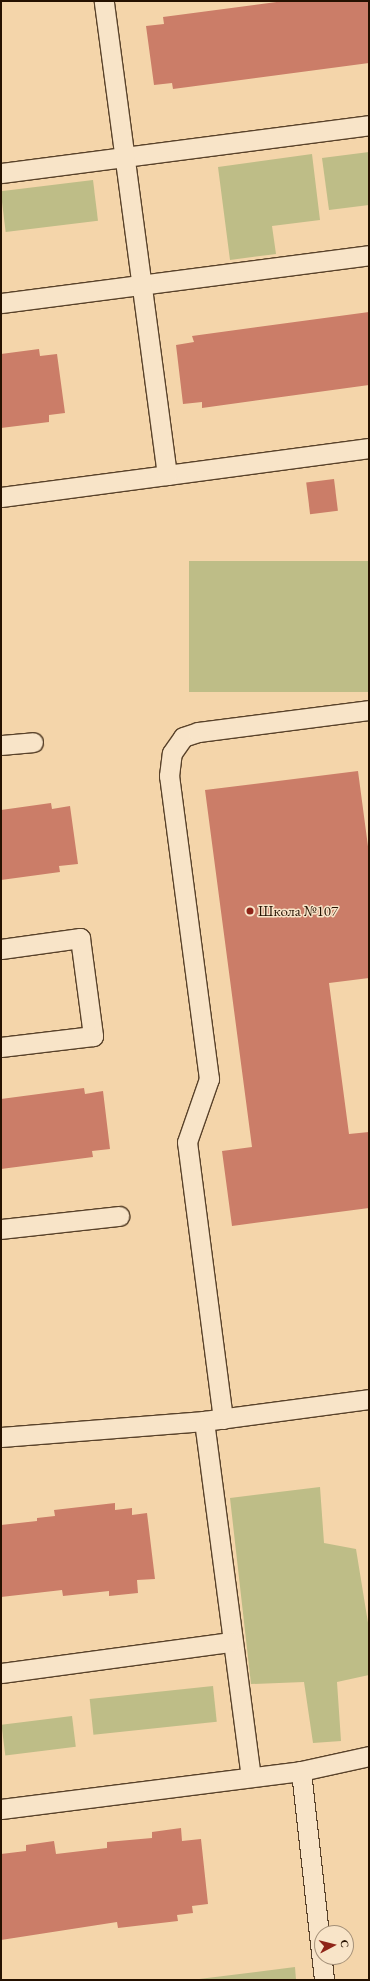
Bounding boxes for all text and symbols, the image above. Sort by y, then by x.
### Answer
place label: Школа №107 [258,902,338,920]
marker: Школа №107 [245,906,255,916]
north arrow [314,1925,354,1965]
text: С [337,1939,352,1948]

